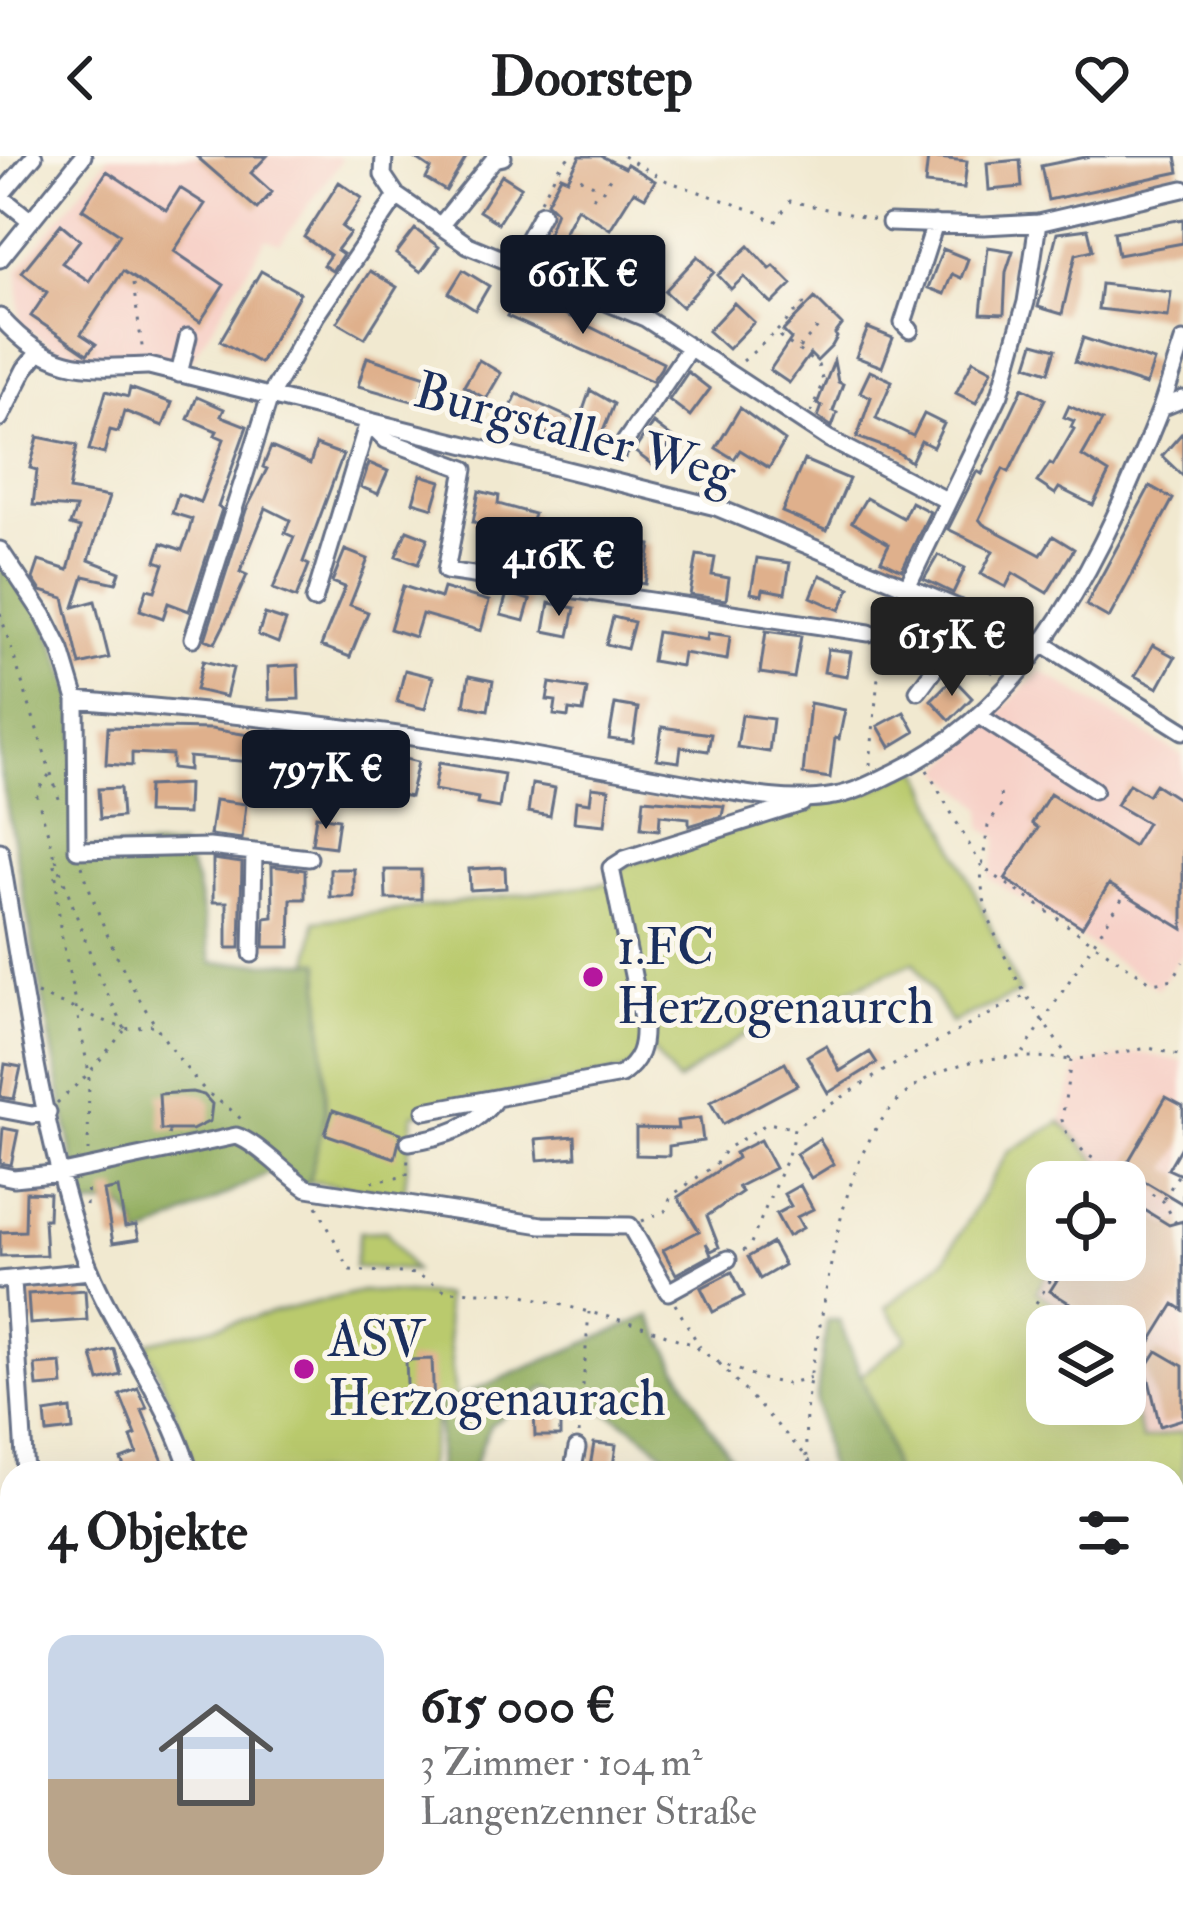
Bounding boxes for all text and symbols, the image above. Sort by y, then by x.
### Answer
text: Doorstep [491,44,692,112]
icon: back [48,45,114,111]
icon: heart [1069,45,1135,111]
pin: 661K € [485,235,681,337]
text: 661K € [527,249,639,298]
street label: Burgstaller Weg [408,358,743,506]
pin: 416K € [461,517,657,619]
text: 416K € [503,531,615,580]
pin: 615K € [854,597,1050,699]
text: 615K € [898,611,1006,660]
pin: 797K € [228,730,424,832]
text: 797K € [269,744,383,793]
place label: 1.FC Herzogenaurch [617,916,934,1039]
marker: 1.FC Herzogenaurch [580,964,606,990]
map controls [1026,1161,1146,1425]
button: locate [1026,1161,1146,1281]
button: layers [1026,1305,1146,1425]
place label: ASV Herzogenaurach [327,1308,666,1431]
marker: ASV Herzogenaurach [291,1356,317,1382]
icon: filters [1071,1500,1137,1566]
text: 4 Objekte [48,1501,248,1565]
text: 615 000 € [420,1674,616,1738]
icon: home [144,1683,288,1827]
text: 3 Zimmer · 104 m² [420,1738,702,1787]
text: Langenzenner Straße [420,1787,757,1836]

